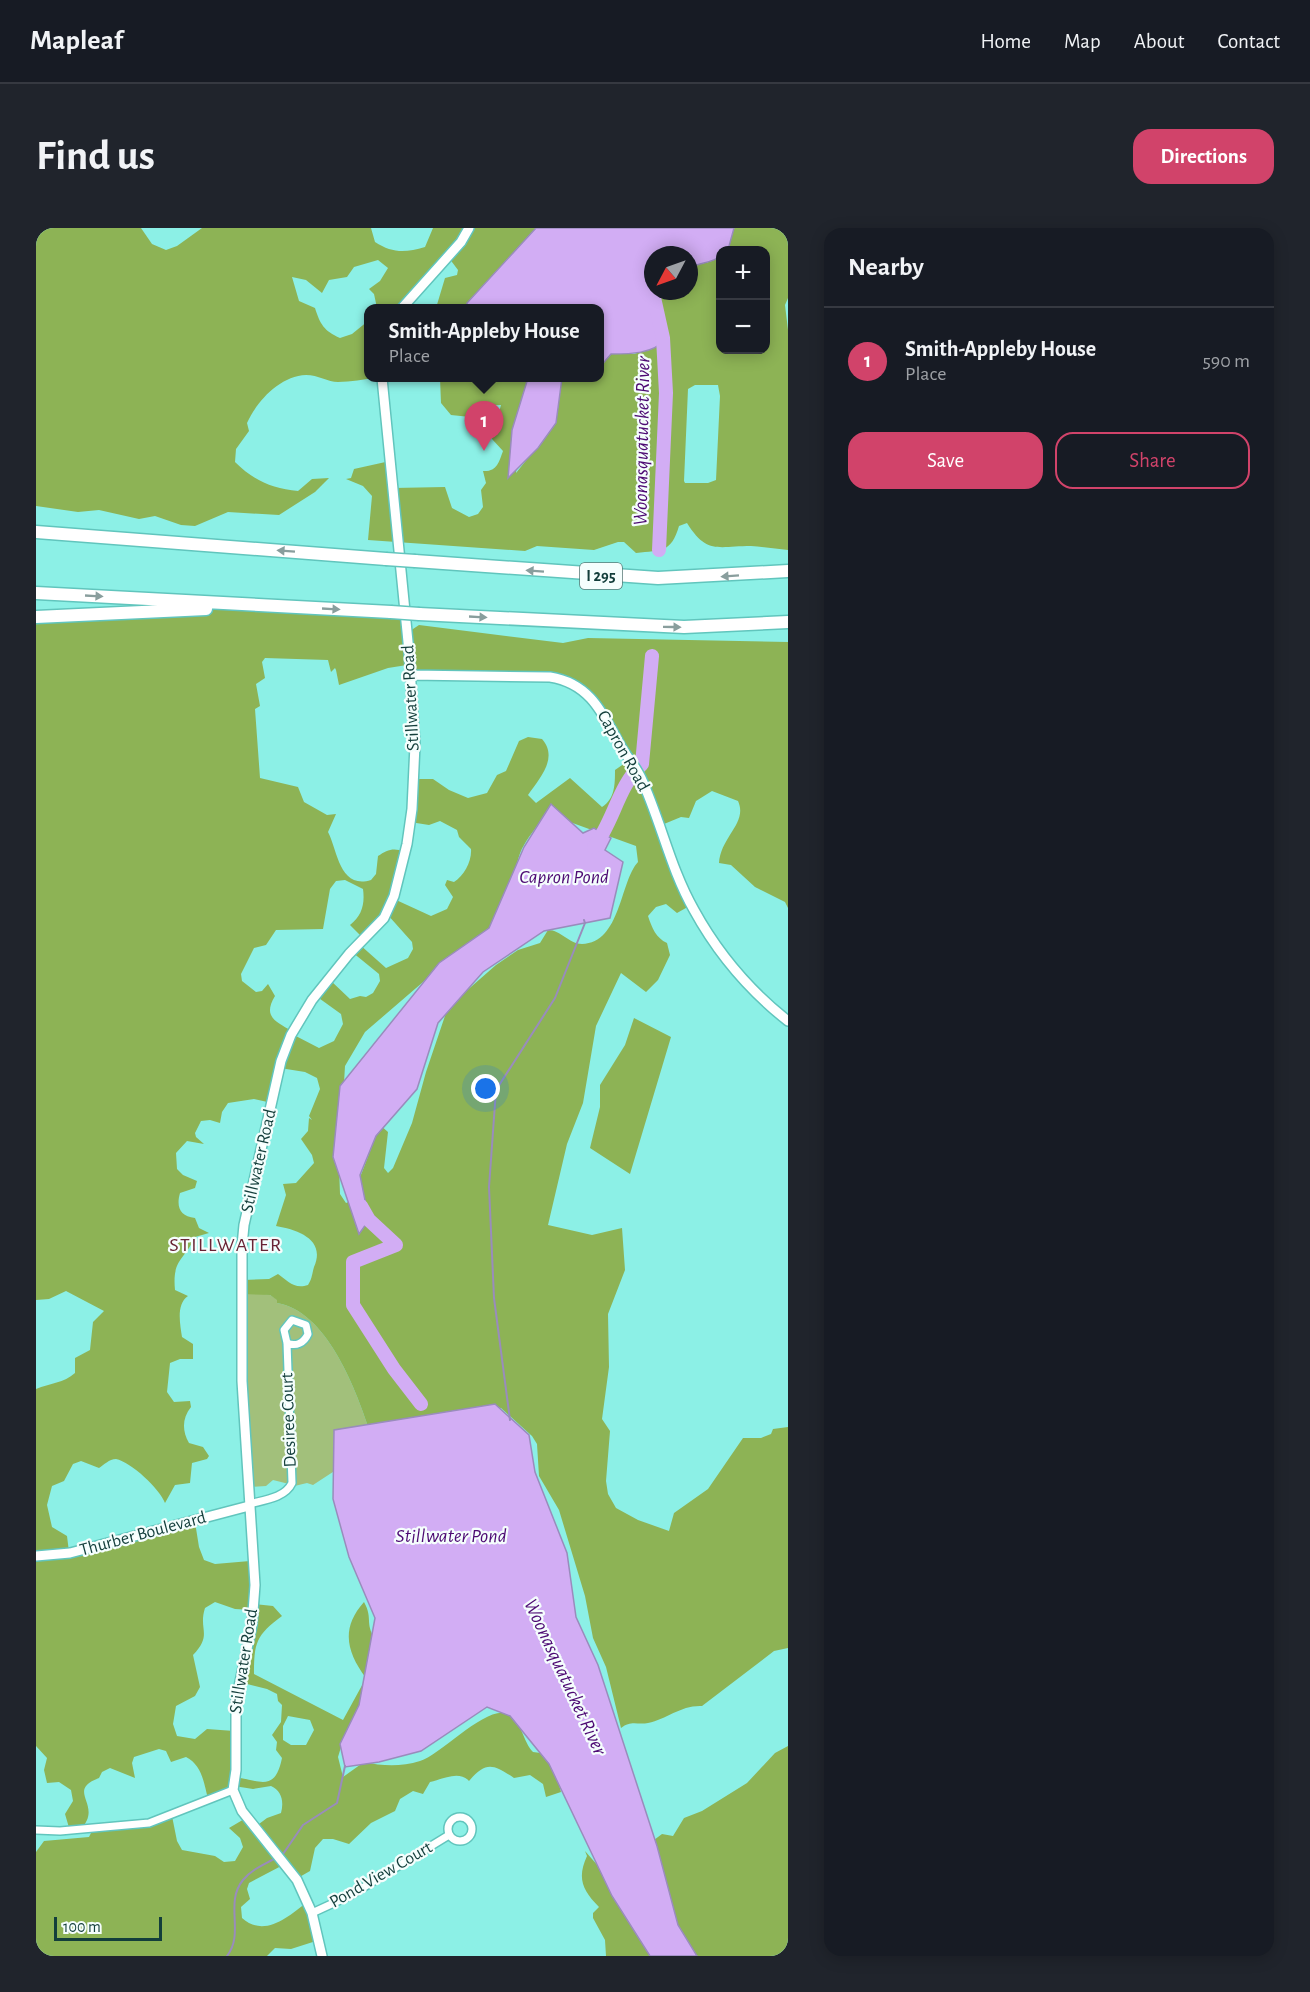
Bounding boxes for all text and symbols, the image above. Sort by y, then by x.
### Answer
text: Mapleaf [30,27,123,55]
text: Home [980,31,1031,52]
text: Map [1064,31,1101,52]
text: About [1134,31,1184,52]
text: Contact [1217,31,1280,52]
button: Directions [1133,129,1274,184]
text: Find us [36,135,155,177]
north arrow [644,246,698,300]
map controls [716,246,770,354]
button: + [716,246,770,300]
text: Nearby [848,254,924,280]
button: − [716,300,770,354]
popup [364,304,604,382]
text: Smith-Appleby House [388,320,580,342]
text: Smith-Appleby House [905,338,1096,360]
text: Place [388,346,430,366]
text: 1 [864,351,871,371]
text: 590 m [1202,351,1250,371]
water label: Woonasquatucket River [631,356,653,526]
text: Place [905,364,946,384]
pin: 1 [464,402,504,451]
button: Save [848,432,1043,489]
button: Share [1055,432,1250,489]
one-way arrow [276,547,295,556]
road number: I 295 [580,563,622,589]
one-way arrow [525,566,544,576]
one-way arrow [720,571,739,581]
one-way arrow [85,592,104,601]
one-way arrow [322,605,341,614]
one-way arrow [468,612,487,622]
one-way arrow [663,622,682,632]
street label: Stillwater Road [399,645,423,751]
street label: Capron Road [594,708,652,794]
water label: Capron Pond [519,867,609,887]
your location [471,1074,500,1103]
street label: Stillwater Road [238,1107,280,1215]
district label: STILLWATER [169,1235,283,1255]
street label: Desiree Court [278,1372,300,1468]
street label: Thurber Boulevard [78,1508,208,1560]
water label: Stillwater Pond [396,1526,507,1546]
water label: Woonasquatucket River [520,1596,610,1759]
street label: Stillwater Road [227,1607,261,1715]
street label: Pond View Court [327,1838,436,1912]
scale bar [54,1914,162,1942]
text: 100 m [63,1919,101,1935]

